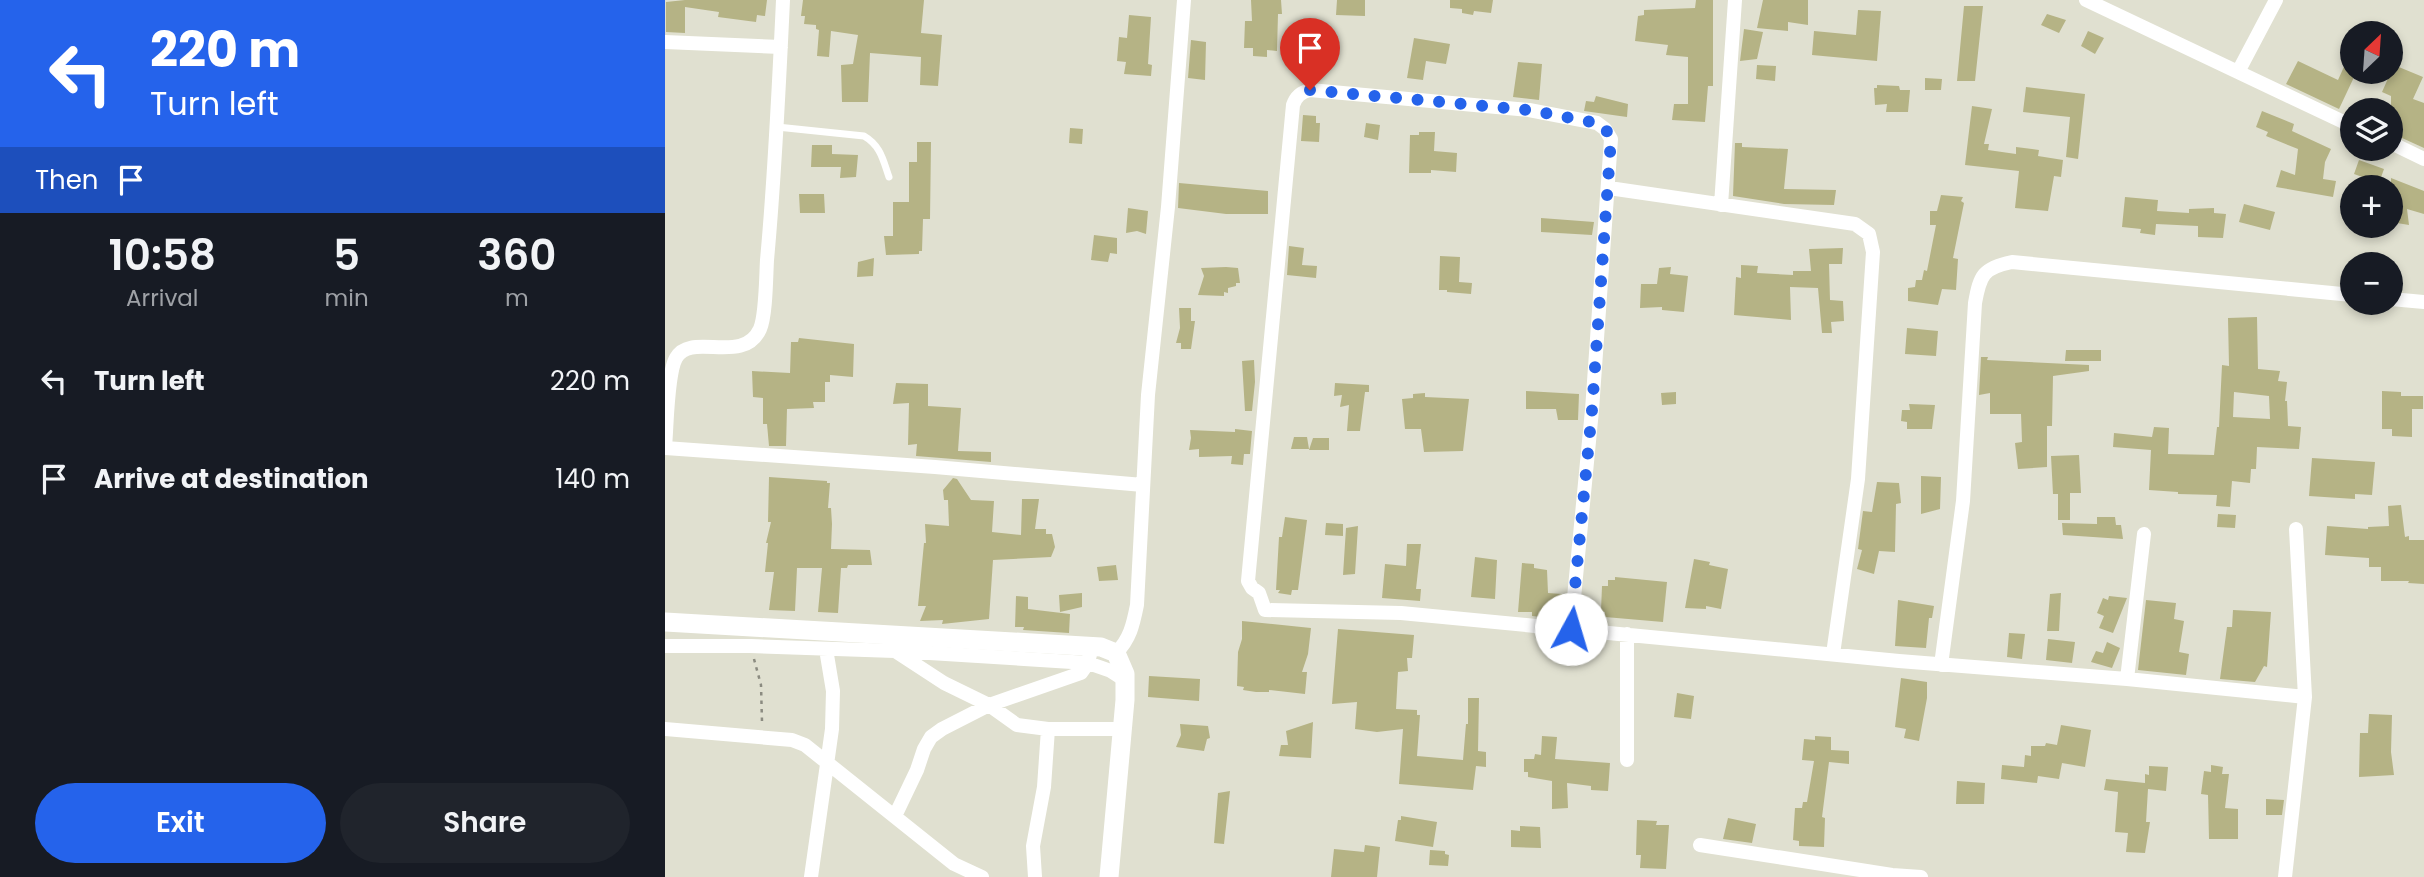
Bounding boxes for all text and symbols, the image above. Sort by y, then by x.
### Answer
text: 220 m [150,16,300,84]
pin [1280,18,1340,90]
north arrow [2340,21,2403,84]
map controls [2340,21,2403,315]
icon: left [35,28,126,119]
icon: arrive [1291,29,1329,67]
text: Turn left [150,81,279,126]
button: layers [2340,98,2403,161]
icon: arrive [112,161,150,199]
text: Then [35,162,98,198]
button: + [2340,175,2403,238]
text: 10:58 [109,226,216,285]
text: 5 [333,226,360,285]
text: 360 [477,226,556,285]
button: − [2340,252,2403,315]
text: Arrival [126,282,199,314]
text: min [325,282,369,314]
text: m [505,282,529,314]
icon: left [35,362,73,400]
text: Turn left [94,363,205,399]
text: 220 m [550,363,630,399]
icon: arrive [35,460,73,498]
text: Arrive at destination [94,461,369,497]
text: 140 m [555,461,630,497]
position arrow [1534,592,1608,666]
button: Exit [35,783,326,863]
button: Share [340,783,630,863]

